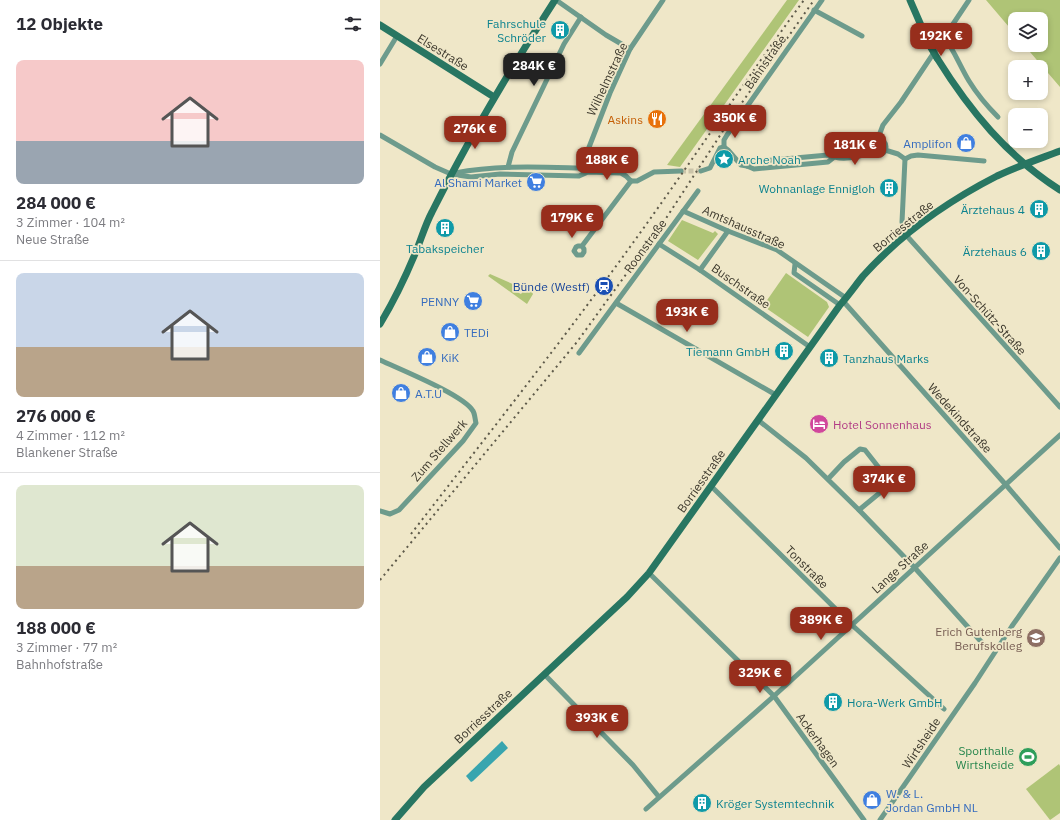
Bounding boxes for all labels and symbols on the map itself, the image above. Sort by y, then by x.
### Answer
place label: Fahrschule Schröder [487,16,547,45]
building icon: Fahrschule Schröder [549,19,571,41]
pin: 192K € [908,23,974,57]
street label: Elsestraße [415,30,472,74]
street label: Bahnstraße [741,32,789,92]
street label: Wilhelmstraße [583,40,631,118]
pin: 284K € [501,53,567,87]
pin: 350K € [702,105,768,139]
restaurant icon: Askins [646,108,668,130]
place label: Askins [607,112,643,127]
pin: 276K € [442,116,508,150]
pin: 181K € [822,132,888,166]
shop icon: Amplifon [955,132,977,154]
place label: Amplifon [903,136,952,151]
pin: 188K € [574,147,640,181]
place icon: Arche Noah [713,148,735,170]
place label: Arche Noah [738,152,801,167]
supermarket icon: Al Shami Market [525,171,547,193]
place label: Al Shami Market [434,175,522,190]
building icon: Wohnanlage Ennigloh [878,177,900,199]
place label: Wohnanlage Ennigloh [759,181,875,196]
street label: Borriesstraße [870,197,937,255]
building icon: Ärztehaus 4 [1028,198,1050,220]
street label: Amtshausstraße [700,202,788,252]
place label: Ärztehaus 4 [961,202,1025,217]
pin: 179K € [539,205,605,239]
street label: Roonstraße [620,216,670,276]
building icon: Tabakspeicher [434,217,456,239]
building icon: Ärztehaus 6 [1030,240,1052,262]
place label: Tabakspeicher [406,241,485,256]
place label: Ärztehaus 6 [963,244,1027,259]
street label: Buschstraße [709,260,774,312]
street label: Von-Schütz-Straße [950,272,1030,358]
station icon: Bünde (Westf) [593,275,615,297]
place label: Bünde (Westf) [513,279,590,294]
supermarket icon: PENNY [462,290,484,312]
place label: PENNY [421,294,459,309]
pin: 193K € [654,299,720,333]
shop icon: TEDi [439,321,461,343]
place label: TEDi [464,325,489,340]
building icon: Tiemann GmbH [773,340,795,362]
place label: Tiemann GmbH [686,344,770,359]
shop icon: KiK [416,346,438,368]
building icon: Tanzhaus Marks [818,347,840,369]
place label: KiK [441,350,460,365]
place label: Tanzhaus Marks [843,351,929,366]
street label: Wedekindstraße [925,380,996,456]
shop icon: A.T.U [390,382,412,404]
place label: A.T.U [415,386,442,401]
hotel icon: Hotel Sonnenhaus [808,413,830,435]
street label: Zum Stellwerk [408,415,471,484]
place label: Hotel Sonnenhaus [833,417,932,432]
street label: Borriesstraße [674,446,729,516]
pin: 374K € [851,466,917,500]
street label: Lange Straße [869,537,932,596]
street label: Tonstraße [782,542,832,592]
pin: 389K € [788,607,854,641]
place label: Erich Gutenberg Berufskolleg [935,624,1023,653]
school or university icon: Erich Gutenberg Berufskolleg [1025,627,1047,649]
pin: 329K € [727,660,793,694]
street label: Borriesstraße [451,685,515,747]
building icon: Hora-Werk GmbH [822,691,844,713]
place label: Hora-Werk GmbH [847,695,943,710]
pin: 393K € [564,705,630,739]
street label: Ackerhagen [793,710,843,770]
street label: Wirtsheide [899,714,944,771]
place label: Sporthalle Wirtsheide [956,743,1014,772]
sports icon: Sporthalle Wirtsheide [1017,746,1039,768]
place label: W. & L. Jordan GmbH NL [886,786,978,815]
shop icon: W. & L. Jordan GmbH NL [861,789,883,811]
building icon: Kröger Systemtechnik [691,792,713,814]
place label: Kröger Systemtechnik [716,796,835,811]

